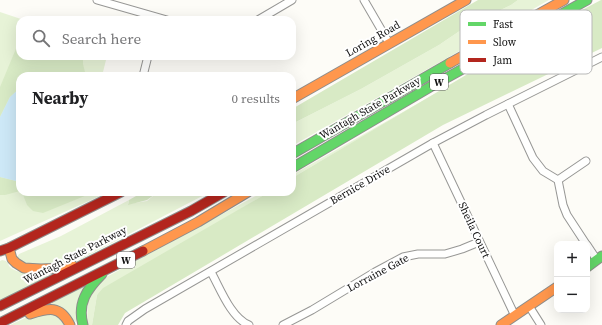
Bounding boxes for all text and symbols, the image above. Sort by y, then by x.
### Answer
legend [460,10,592,74]
search box [16,16,296,60]
street label: Loring Road [343,17,404,61]
text: Fast [493,17,513,32]
icon: search [30,27,52,49]
text: Search here [62,28,141,49]
text: Slow [493,35,517,50]
text: Jam [492,53,512,68]
street label: Wantagh State Parkway [317,73,423,143]
road number: W [430,74,448,90]
text: Nearby [32,86,88,110]
text: 0 results [232,90,280,107]
street label: Bernice Drive [327,162,393,208]
street label: Sheila Court [455,200,494,261]
street label: Wantagh State Parkway [21,223,129,287]
map controls [554,241,590,313]
button: + [554,241,590,277]
street label: Lorraine Gate [345,250,412,296]
road number: W [117,252,135,268]
button: − [554,277,590,313]

